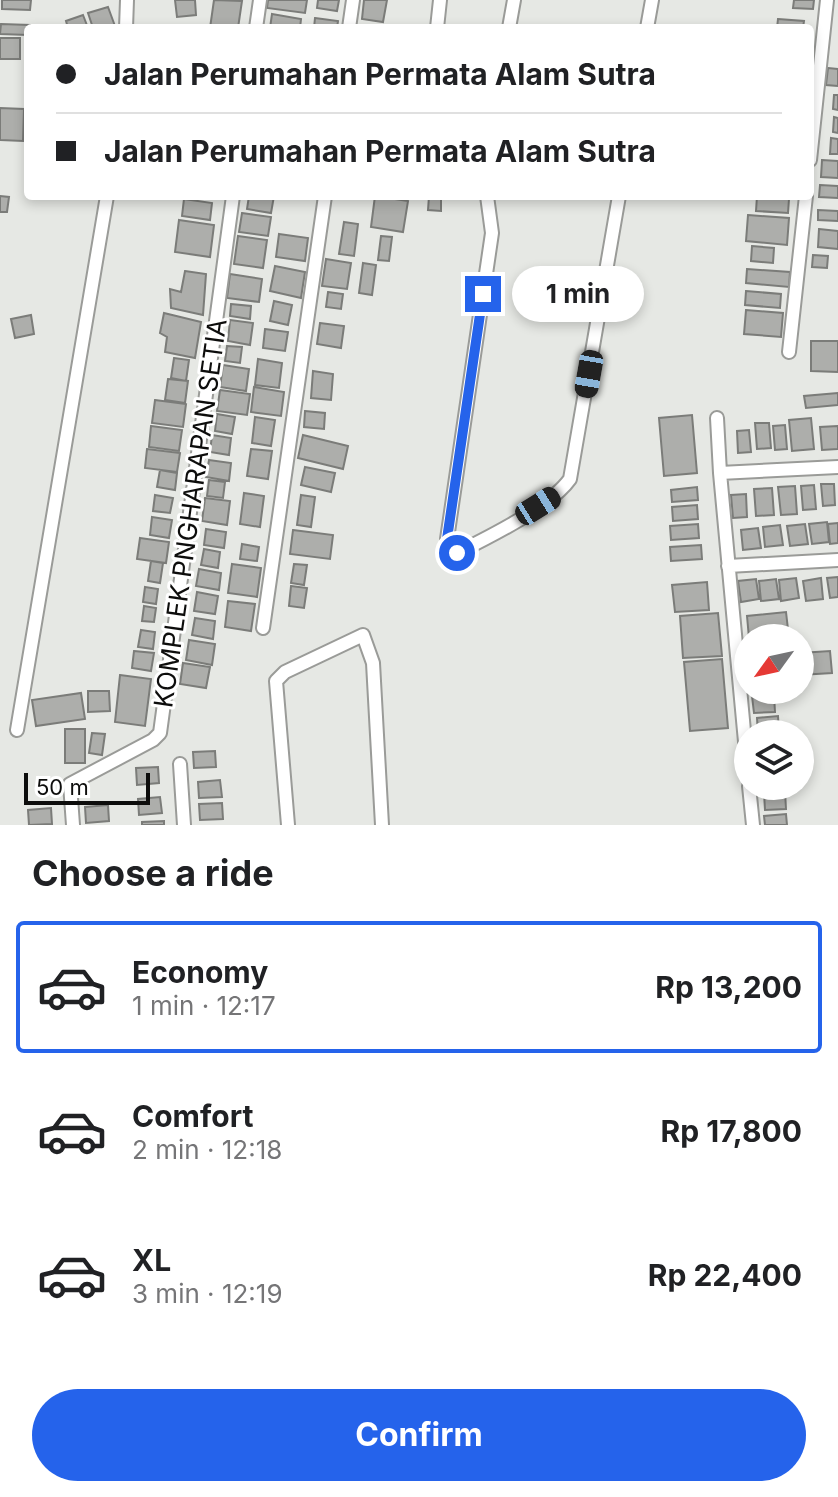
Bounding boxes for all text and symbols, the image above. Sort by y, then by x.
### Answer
text: Jalan Perumahan Permata Alam Sutra [104,56,656,92]
text: Jalan Perumahan Permata Alam Sutra [104,133,656,169]
callout: 1 min [511,266,643,322]
route end [465,276,501,312]
text: 1 min [546,278,610,309]
street label: KOMPLEK PNGHARAPAN SETIA [147,316,233,710]
car [573,348,605,400]
car [511,483,565,529]
route start [439,535,475,571]
north arrow [734,624,814,704]
map controls [734,624,814,800]
button: layers [734,720,814,800]
scale bar [24,769,150,805]
text: 50 m [36,774,89,800]
text: Choose a ride [32,851,274,895]
icon: car [36,951,108,1023]
text: Economy [132,954,268,990]
text: Rp 13,200 [655,969,802,1005]
text: 1 min · 12:17 [132,990,276,1021]
icon: car [36,1095,108,1167]
text: Comfort [132,1098,253,1134]
text: Rp 17,800 [660,1113,802,1149]
text: 2 min · 12:18 [132,1134,282,1165]
icon: car [36,1239,108,1311]
text: XL [132,1242,171,1278]
text: Rp 22,400 [648,1257,802,1293]
text: 3 min · 12:19 [132,1278,283,1309]
button: Confirm [32,1389,806,1481]

